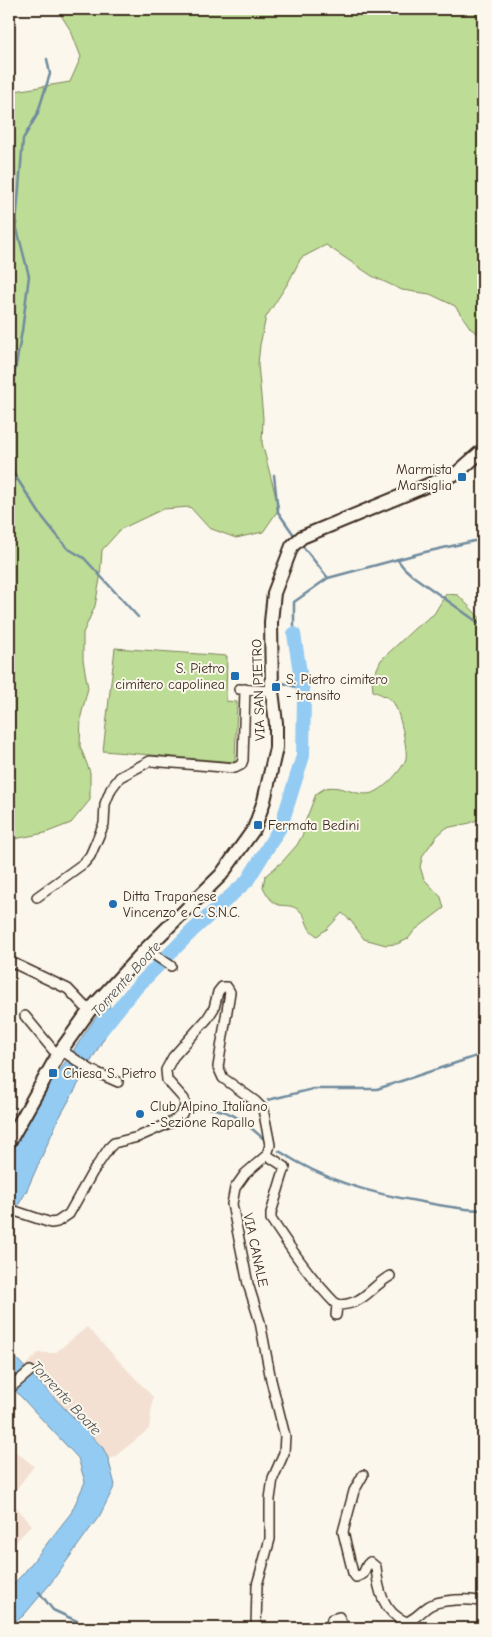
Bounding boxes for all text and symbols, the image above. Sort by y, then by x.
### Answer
place label: Marmista Marsiglia [396,461,452,494]
marker: Marmista Marsiglia [456,471,468,483]
street label: VIA SAN PIETRO [248,639,269,741]
place label: S. Pietro cimitero capolinea [115,660,225,693]
marker: S. Pietro cimitero capolinea [229,670,241,682]
place label: S. Pietro cimitero - transito [286,671,388,704]
marker: S. Pietro cimitero - transito [270,681,282,693]
place label: Fermata Bedini [268,817,359,834]
marker: Fermata Bedini [252,819,264,831]
place label: Ditta Trapanese Vincenzo e C. S.N.C. [123,888,240,921]
marker: Ditta Trapanese Vincenzo e C. S.N.C. [107,898,119,910]
water label: Torrente Boate [87,937,165,1021]
place label: Chiesa S. Pietro [63,1065,156,1082]
marker: Chiesa S. Pietro [47,1067,59,1079]
place label: Club Alpino Italiano - Sezione Rapallo [150,1098,268,1131]
marker: Club Alpino Italiano - Sezione Rapallo [134,1108,146,1120]
street label: VIA CANALE [239,1211,272,1289]
water label: Torrente Boate [27,1357,106,1439]

